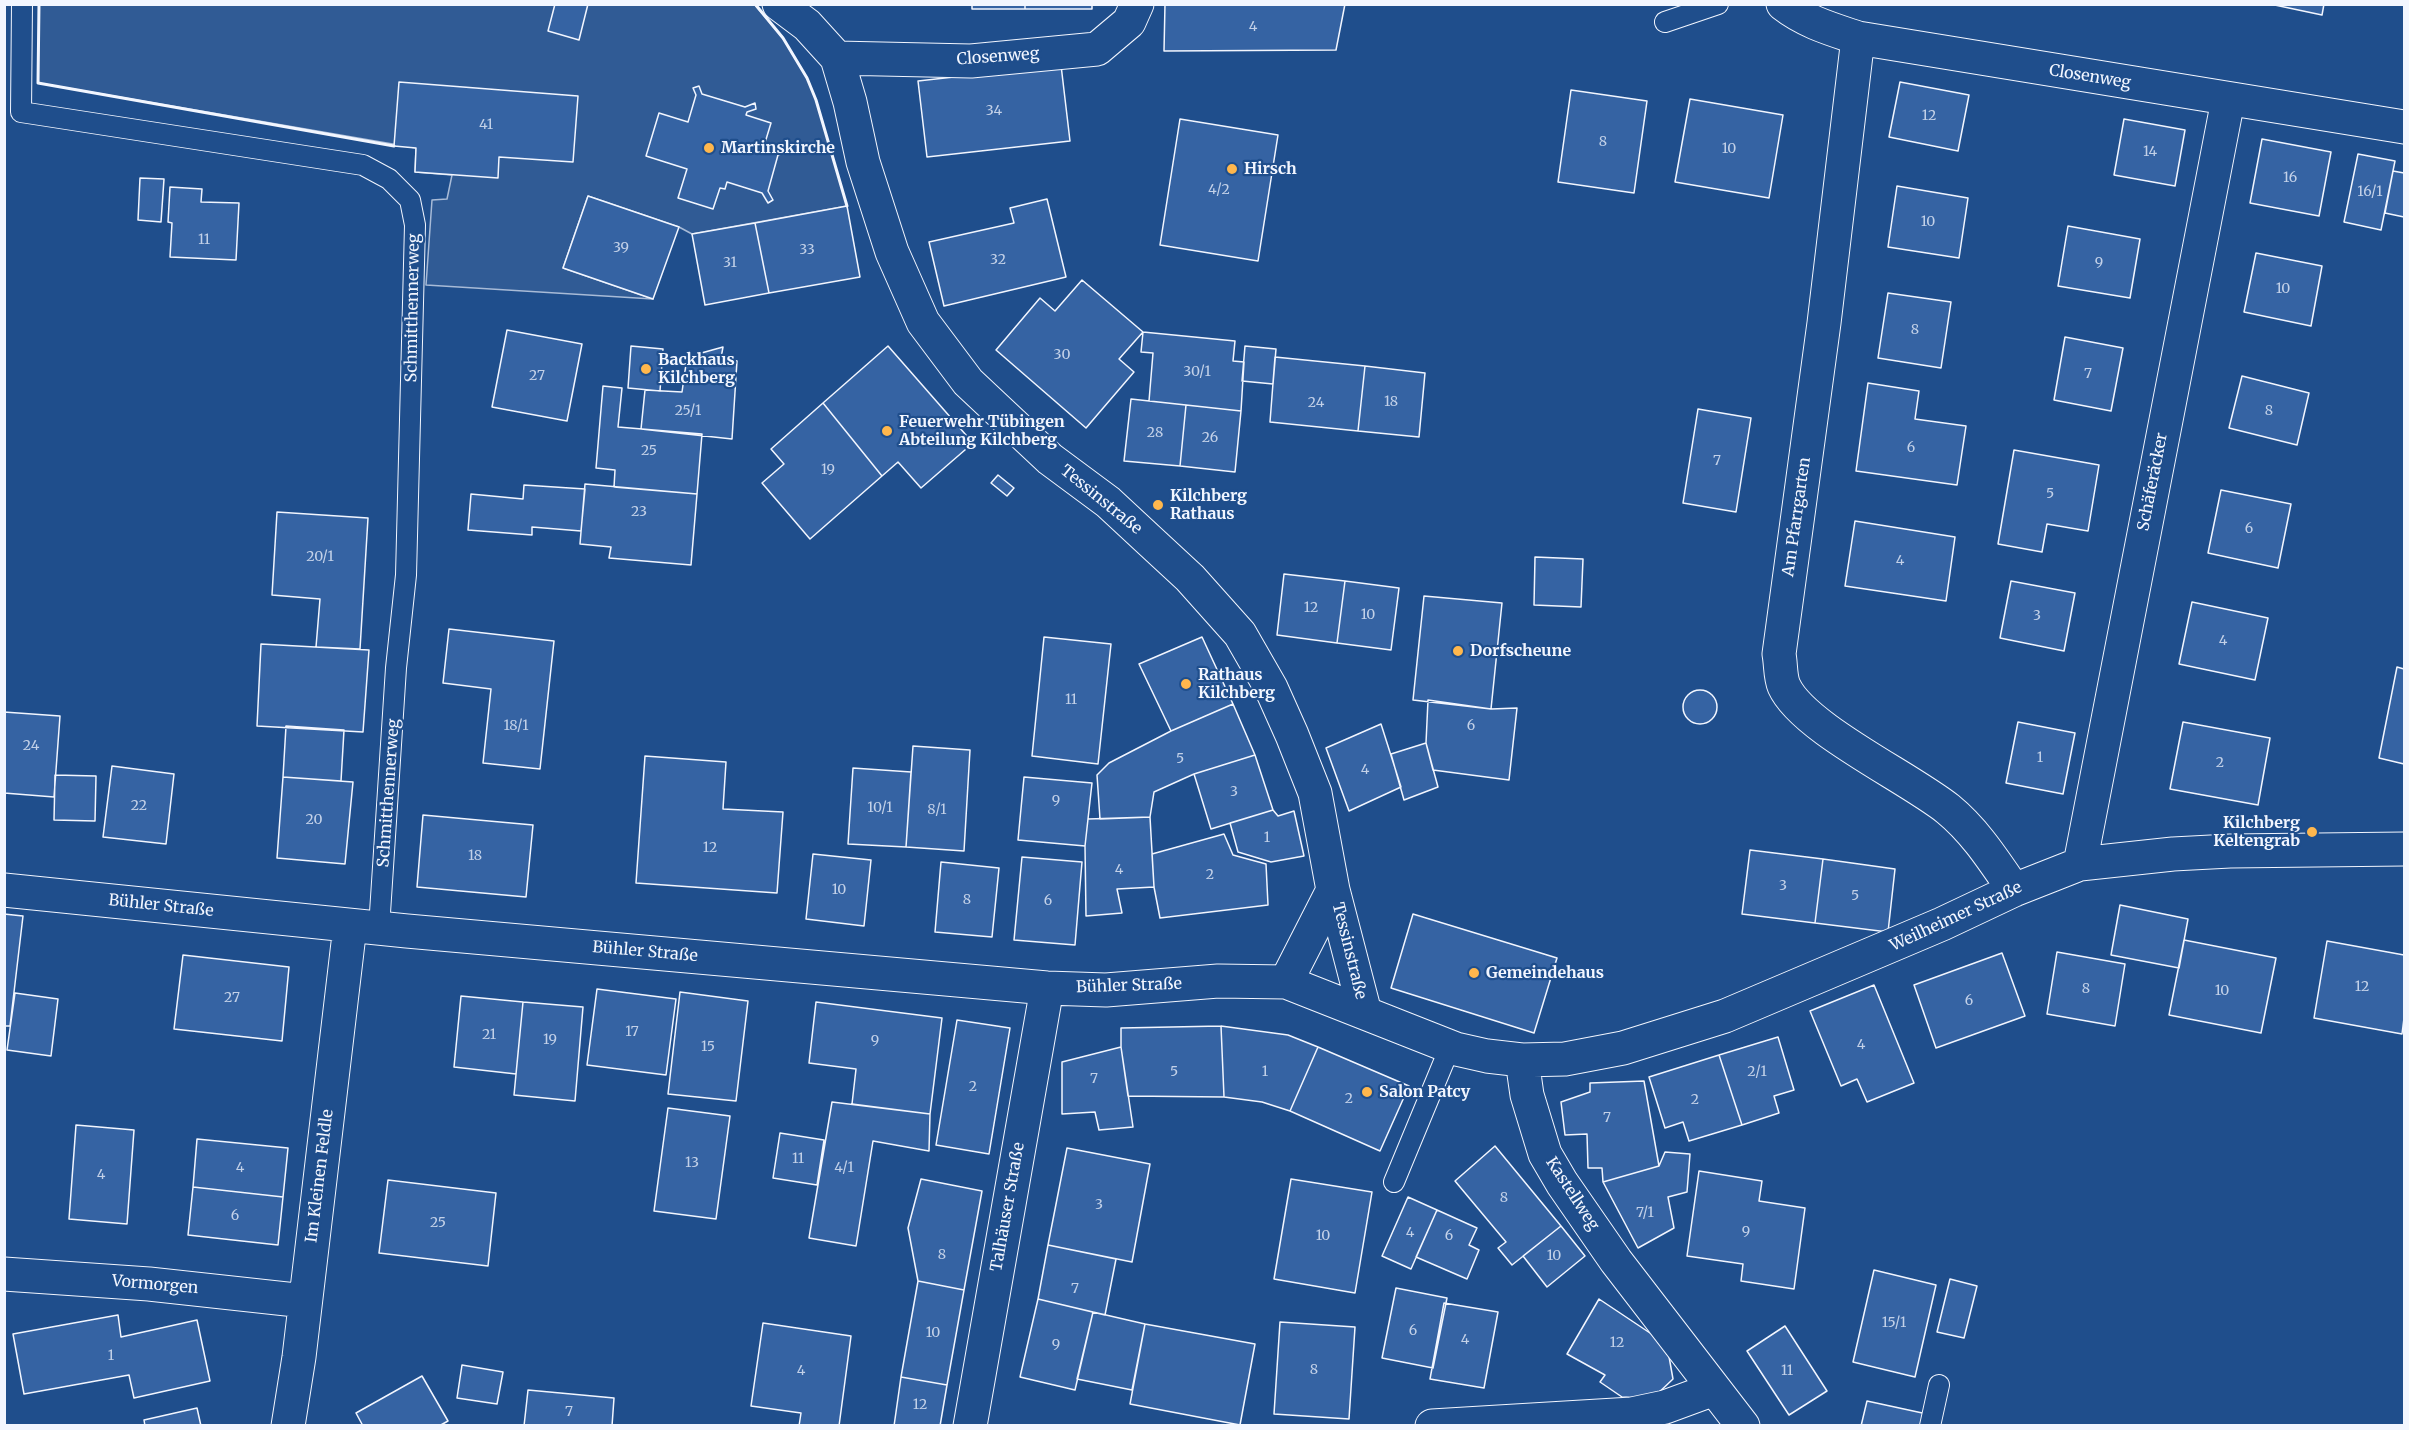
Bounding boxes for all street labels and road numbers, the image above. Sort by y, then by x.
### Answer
street label: Closenweg [956,45,1040,69]
street label: Closenweg [2048,61,2132,93]
street label: Schmitthennerweg [402,233,424,383]
street label: Schäferäcker [2134,431,2172,533]
street label: Am Pfarrgarten [1779,456,1815,578]
street label: Tessinstraße [1056,461,1146,539]
street label: Schmitthennerweg [374,718,404,868]
street label: Weilheimer Straße [1887,878,2025,956]
street label: Bühler Straße [107,891,215,921]
street label: Tessinstraße [1328,901,1370,1001]
street label: Bühler Straße [592,938,698,966]
street label: Bühler Straße [1076,975,1182,997]
street label: Im Kleinen Feldle [302,1108,338,1244]
street label: Talhäuser Straße [987,1141,1029,1273]
street label: Kastellweg [1541,1154,1603,1234]
street label: Vormorgen [111,1272,199,1298]

